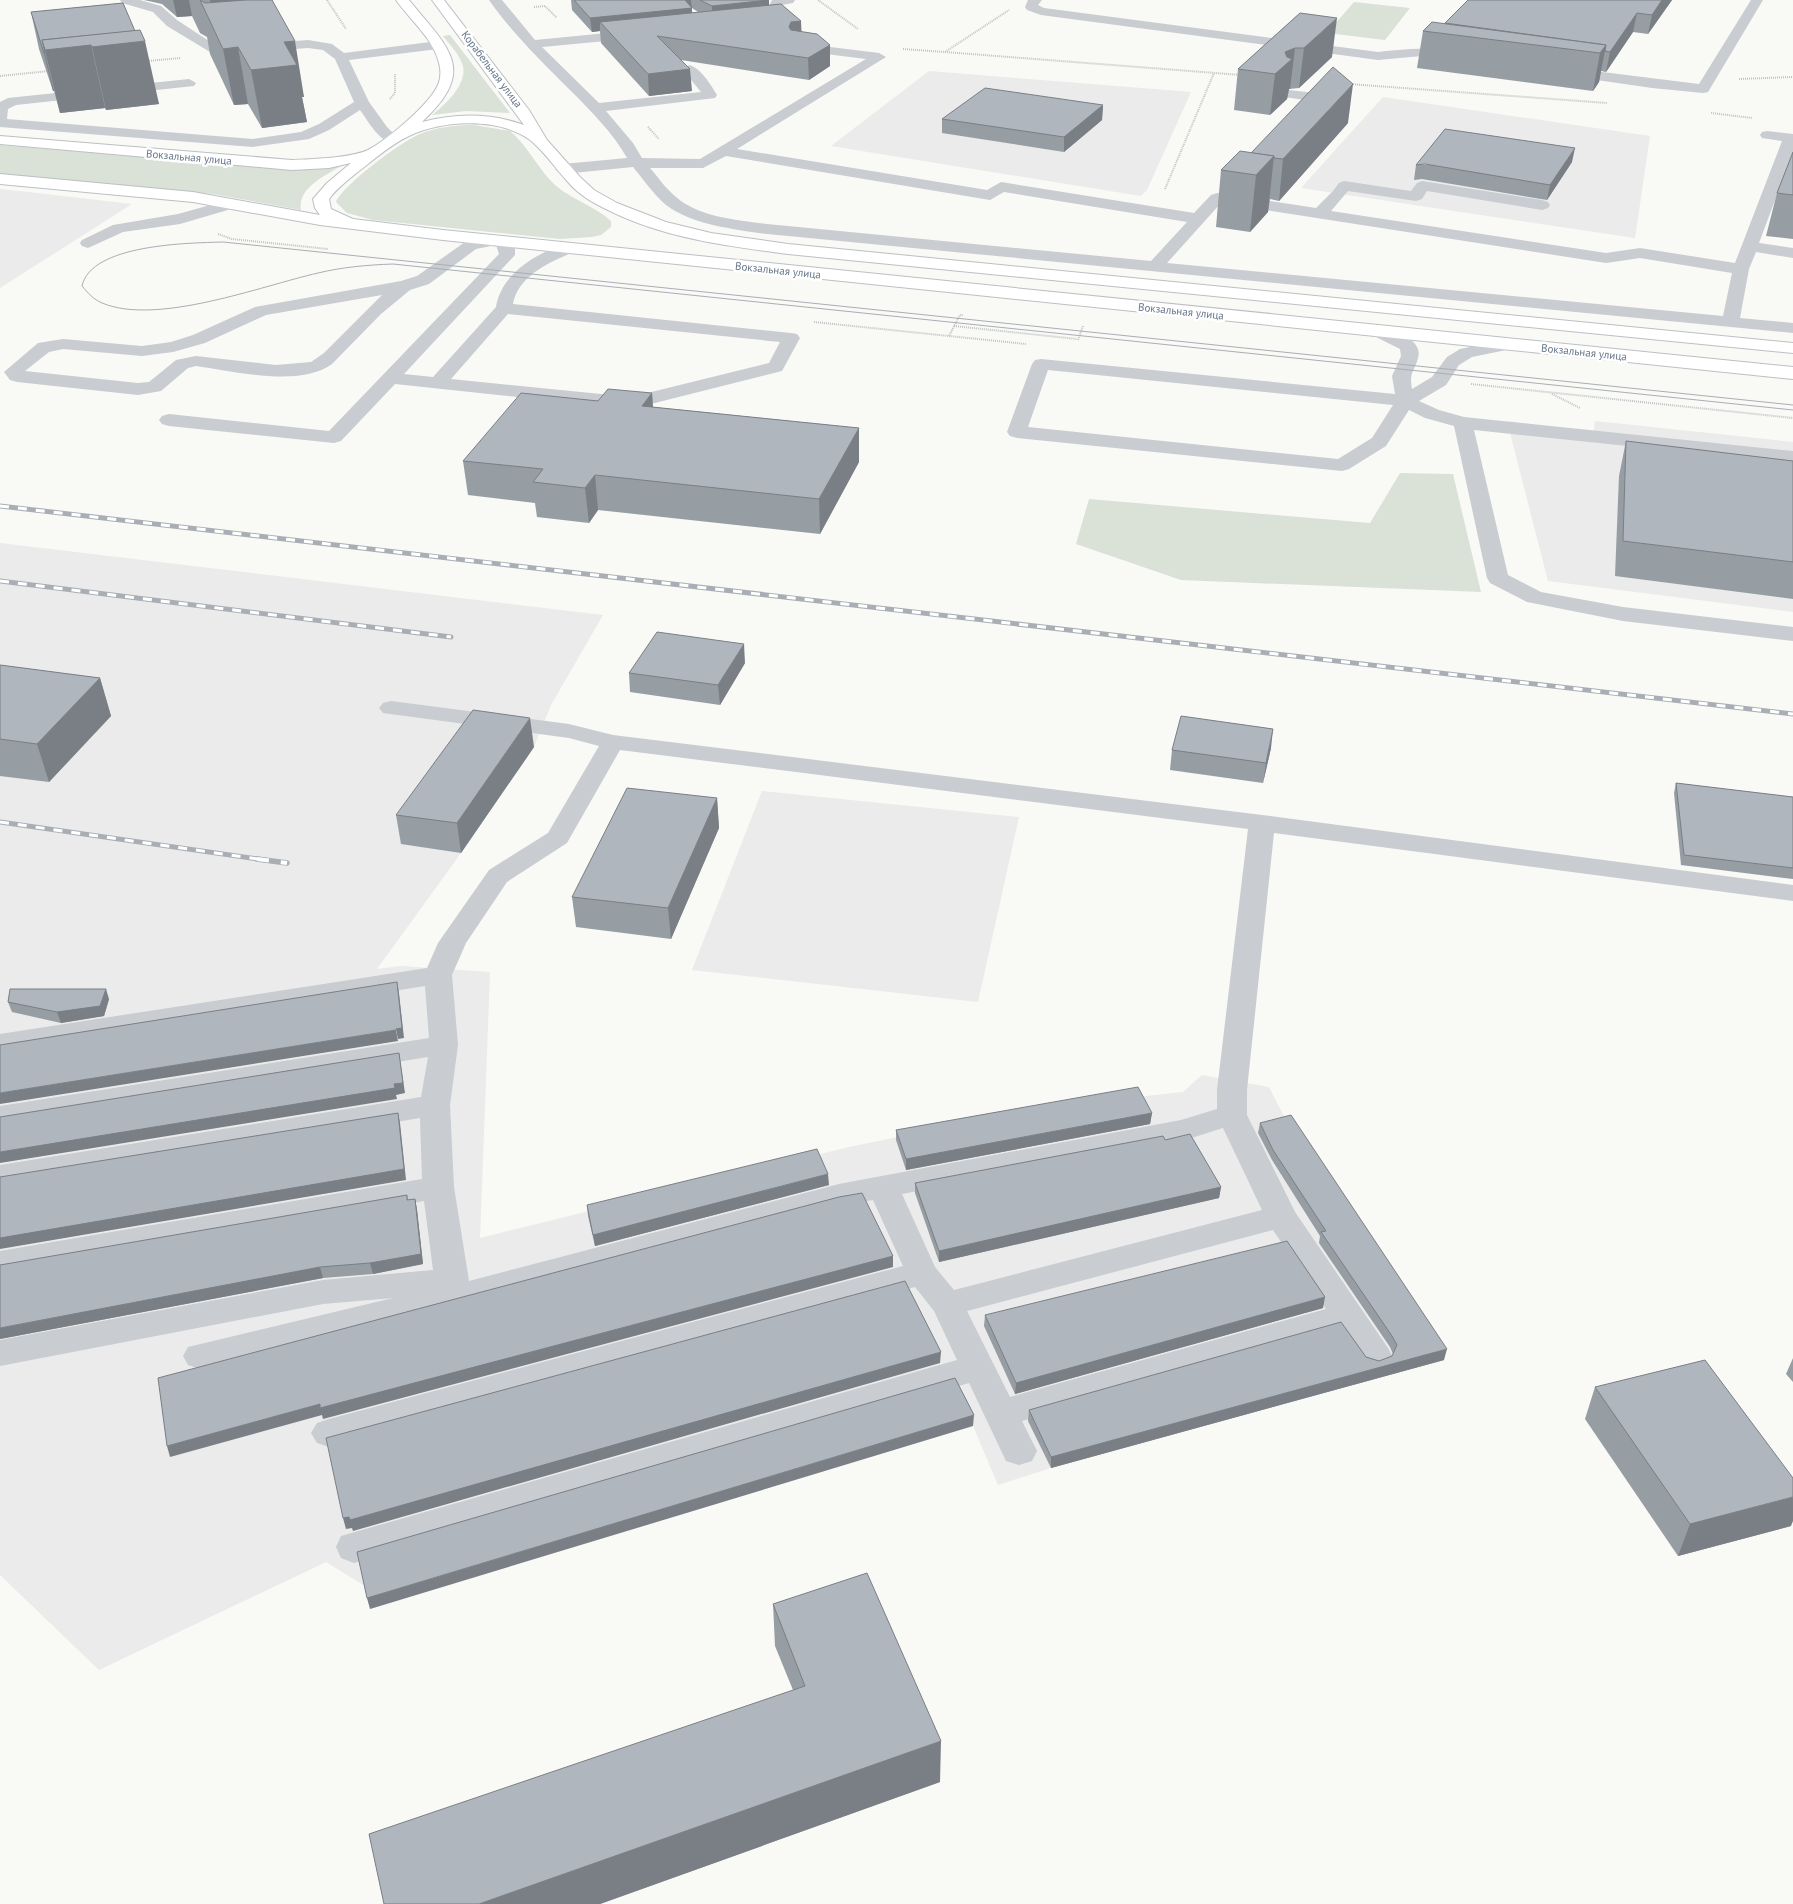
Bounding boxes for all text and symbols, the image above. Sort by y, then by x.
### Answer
street label: Корабельная улица [459,28,525,110]
street label: Вокзальная улица [146,146,232,168]
street label: Вокзальная улица [734,259,822,281]
street label: Вокзальная улица [1137,300,1225,322]
street label: Вокзальная улица [1540,341,1628,363]

